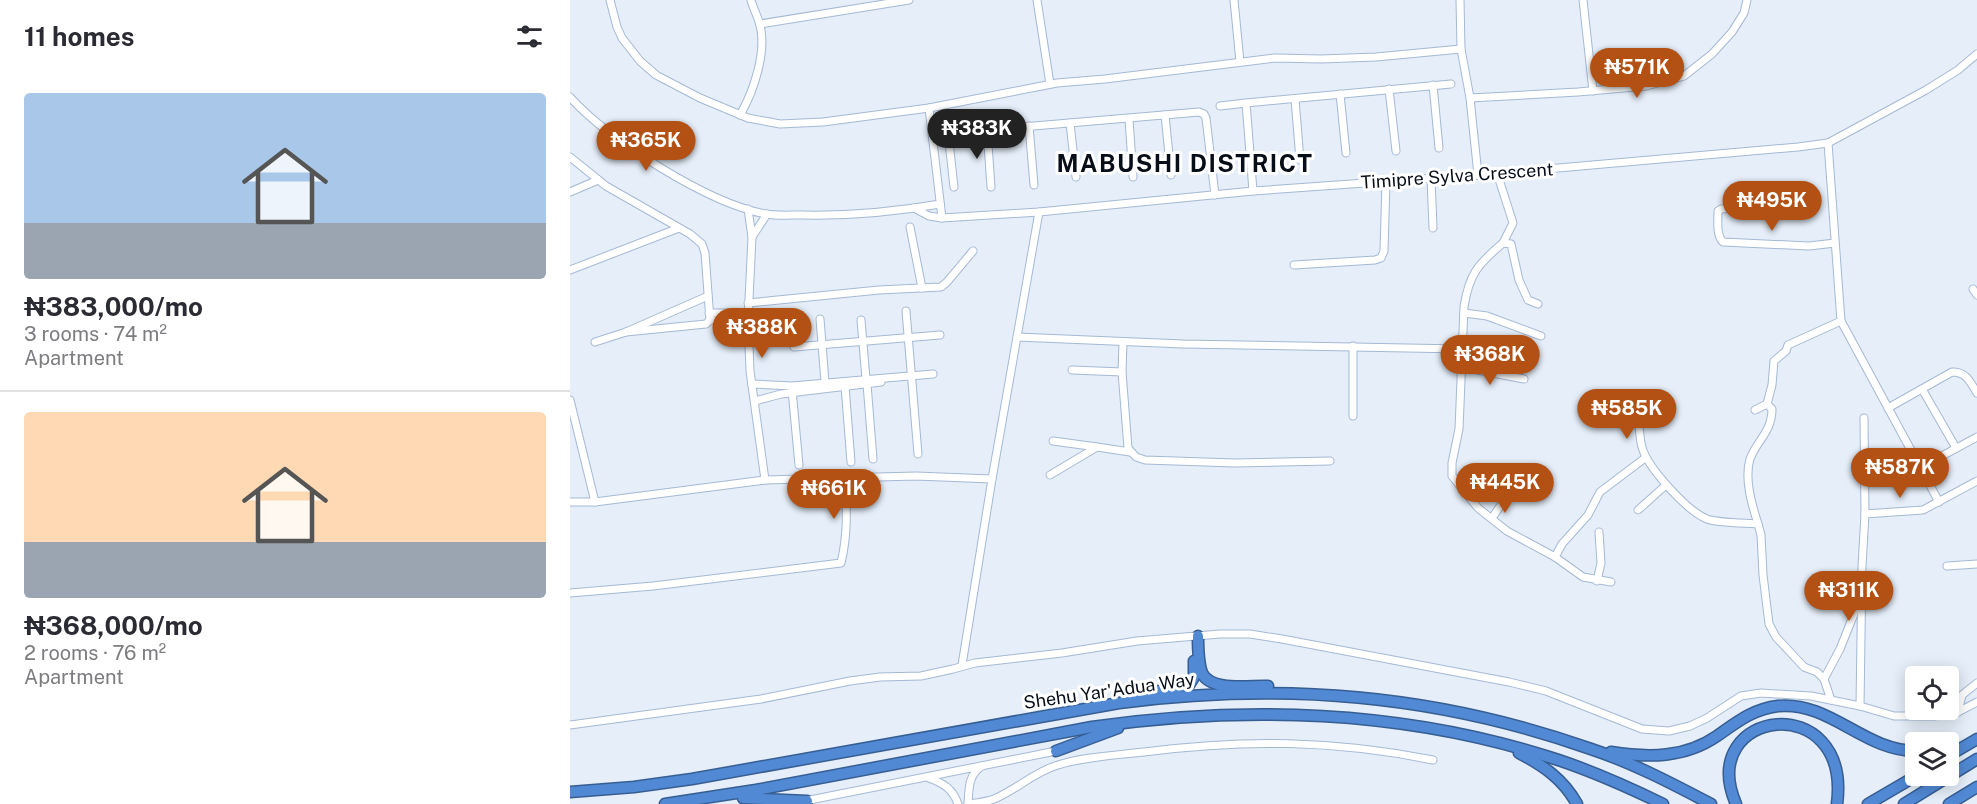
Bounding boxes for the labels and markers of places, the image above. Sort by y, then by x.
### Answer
pin: ₦571K [1595,48,1679,99]
pin: ₦383K [935,109,1019,160]
pin: ₦365K [604,121,688,172]
pin: ₦495K [1730,181,1814,232]
pin: ₦388K [720,308,804,359]
pin: ₦368K [1448,335,1532,386]
pin: ₦585K [1585,389,1669,440]
pin: ₦587K [1858,448,1942,499]
pin: ₦445K [1463,463,1547,514]
pin: ₦661K [792,469,876,520]
pin: ₦311K [1807,571,1891,622]

